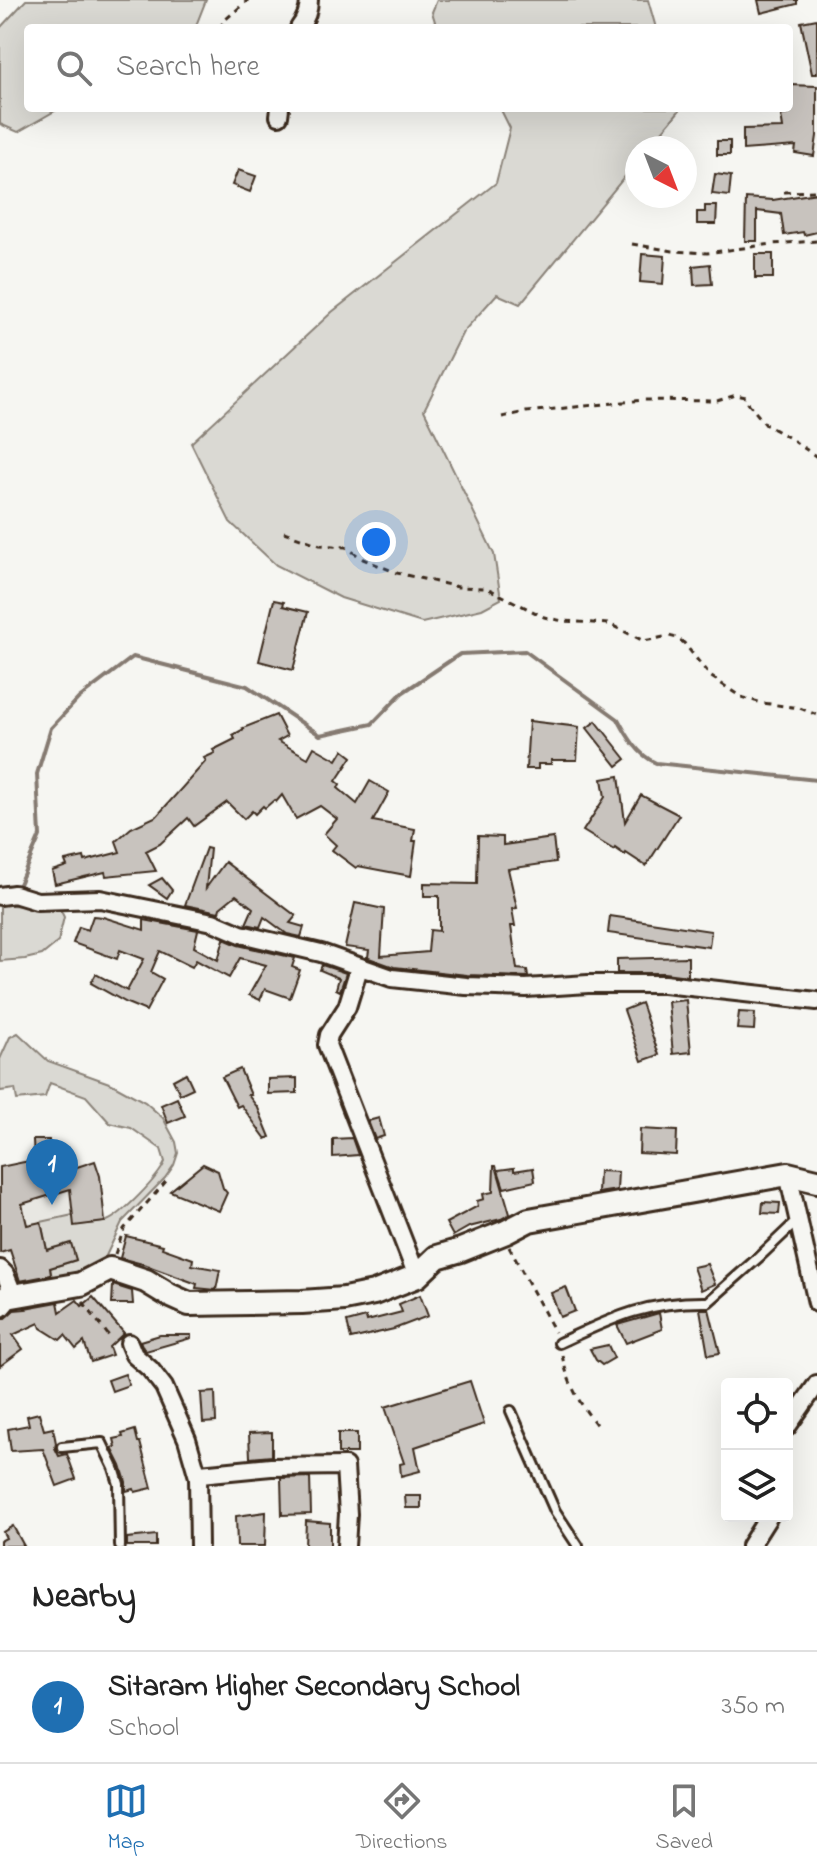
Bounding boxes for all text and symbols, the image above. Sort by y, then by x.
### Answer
search box [24,24,793,112]
icon: search [52,46,96,90]
text: Search here [116,46,260,90]
north arrow [625,136,697,208]
your location [356,522,396,562]
pin: 1 [26,1139,78,1205]
map controls [721,1378,793,1522]
button: locate [721,1378,793,1450]
button: layers [721,1450,793,1522]
text: Nearby [32,1573,136,1623]
text: Sitaram Higher Secondary School [108,1666,520,1710]
text: 1 [54,1688,62,1726]
text: 350 m [721,1688,785,1726]
text: School [108,1710,179,1748]
tab: Map [104,1779,148,1859]
tab: Directions [356,1779,447,1859]
tab: Saved [656,1779,713,1859]

